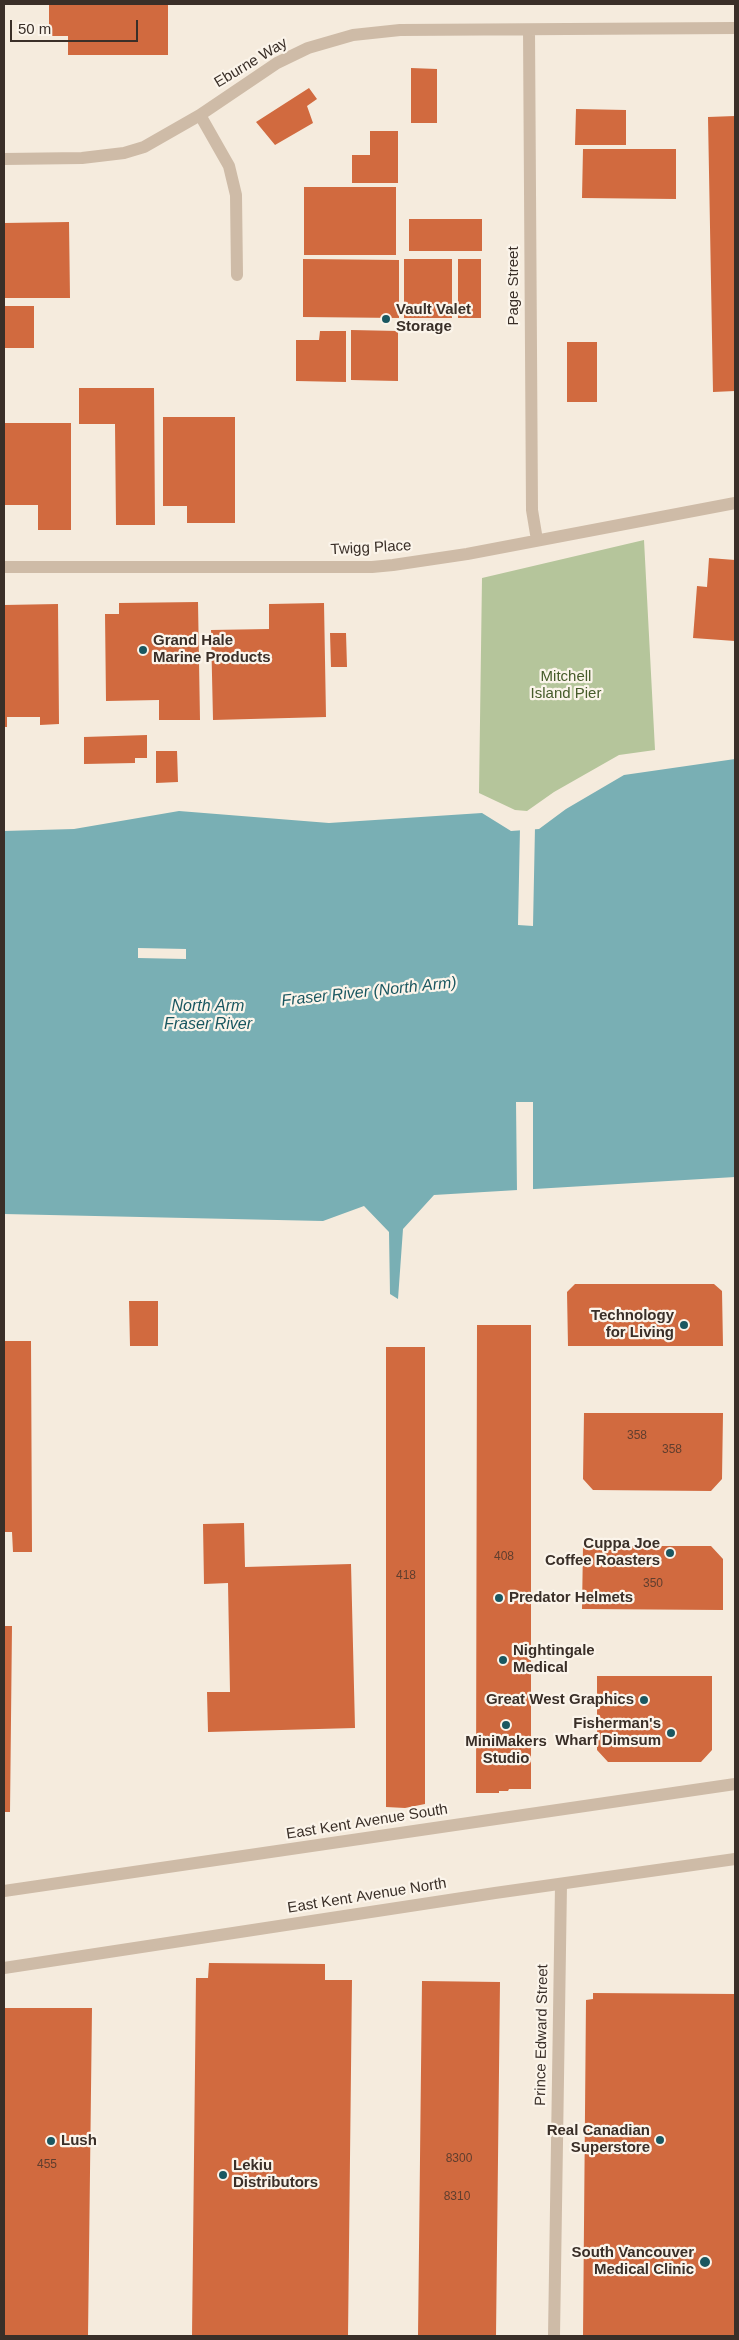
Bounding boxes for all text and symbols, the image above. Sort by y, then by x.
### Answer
scale bar [12,10,140,42]
text: 50 m [18,20,51,37]
street label: Eburne Way [211,34,291,92]
street label: Page Street [505,246,523,326]
place label: Vault Valet Storage [396,301,471,336]
marker: Vault Valet Storage [380,313,392,325]
street label: Twigg Place [330,537,412,559]
place label: Grand Hale Marine Products [153,632,271,667]
marker: Grand Hale Marine Products [137,644,149,656]
park label: Mitchell Island Pier [531,668,601,703]
water label: Fraser River (North Arm) [280,973,458,1011]
water label: North Arm Fraser River [164,997,252,1035]
place label: Technology for Living [591,1307,674,1342]
marker: Technology for Living [678,1319,690,1331]
house number: 358 [627,1429,647,1443]
house number: 358 [662,1443,682,1457]
place label: Cuppa Joe Coffee Roasters [545,1535,660,1570]
marker: Cuppa Joe Coffee Roasters [664,1547,676,1559]
house number: 408 [494,1550,514,1564]
house number: 418 [396,1569,416,1583]
house number: 350 [643,1577,663,1591]
place label: Predator Helmets [509,1589,633,1607]
marker: Predator Helmets [493,1592,505,1604]
place label: Nightingale Medical [513,1642,595,1677]
marker: Nightingale Medical [497,1654,509,1666]
place label: Great West Graphics [486,1691,634,1709]
marker: Great West Graphics [638,1694,650,1706]
place label: Fisherman's Wharf Dimsum [555,1715,661,1750]
marker: MiniMakers Studio [500,1719,512,1731]
marker: Fisherman's Wharf Dimsum [665,1727,677,1739]
place label: MiniMakers Studio [465,1733,547,1768]
street label: East Kent Avenue South [285,1800,449,1844]
street label: East Kent Avenue North [286,1875,448,1917]
street label: Prince Edward Street [532,1964,552,2106]
place label: Real Canadian Superstore [547,2122,650,2157]
place label: Lush [61,2132,97,2150]
marker: Real Canadian Superstore [654,2134,666,2146]
marker: Lush [45,2135,57,2147]
house number: 8300 [446,2152,472,2166]
place label: Lekiu Distributors [233,2157,318,2192]
house number: 455 [37,2158,57,2172]
marker: Lekiu Distributors [217,2169,229,2181]
house number: 8310 [444,2190,470,2204]
place label: South Vancouver Medical Clinic [571,2244,694,2279]
marker: South Vancouver Medical Clinic [698,2255,712,2269]

